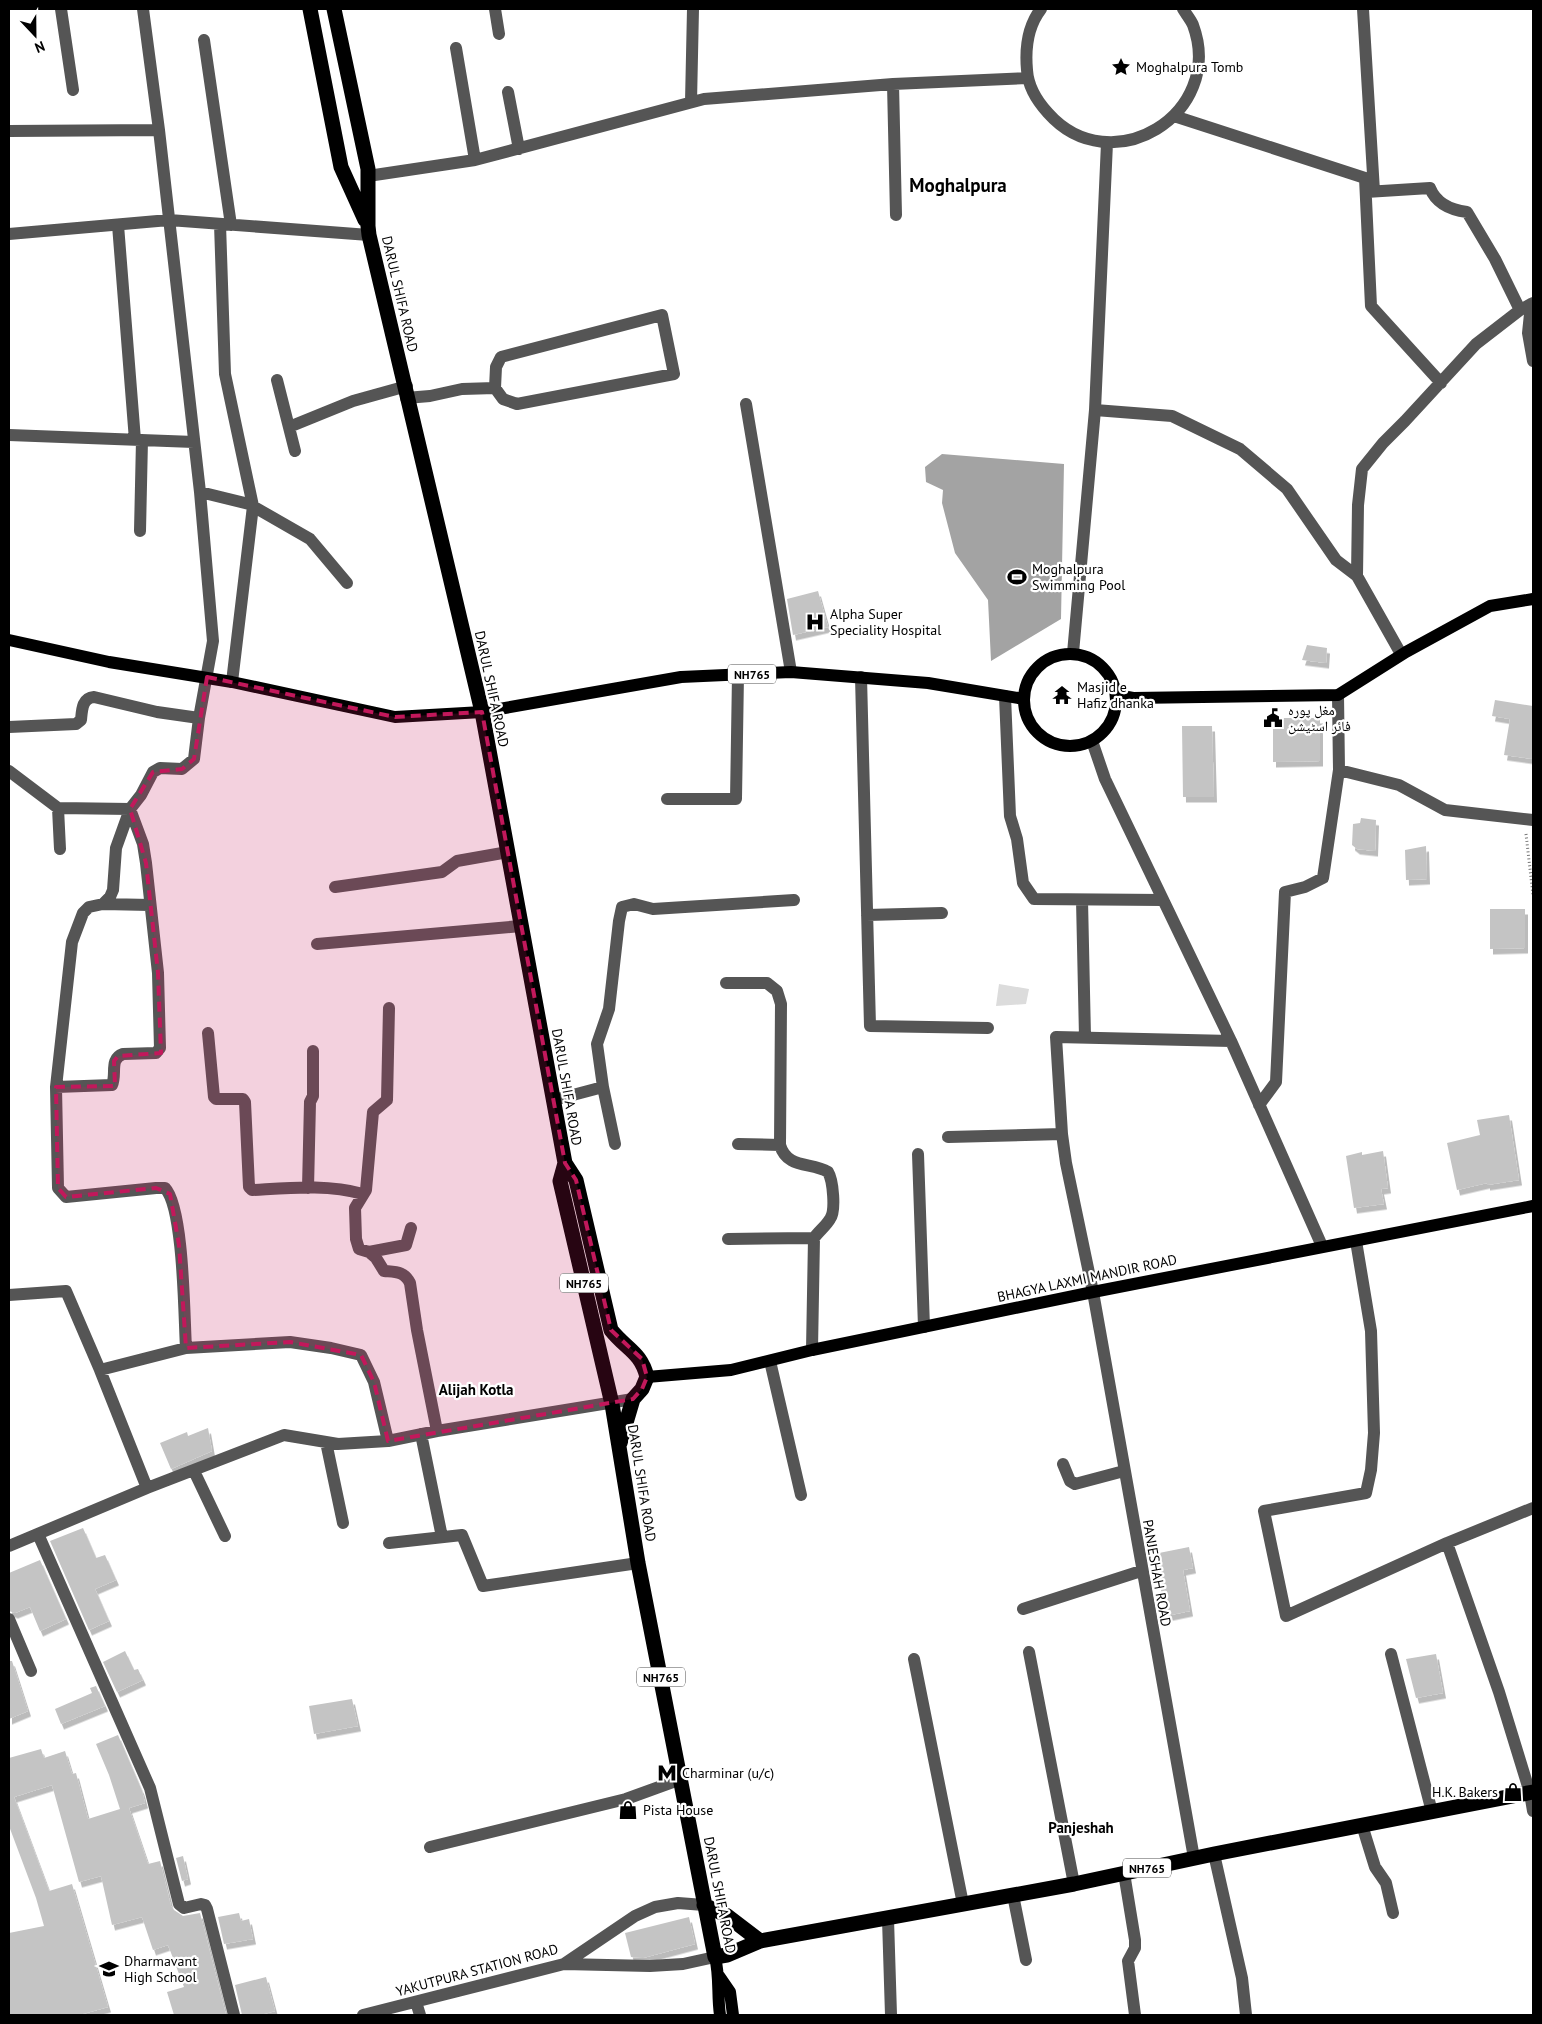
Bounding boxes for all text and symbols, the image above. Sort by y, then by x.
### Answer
north arrow [10,10,60,60]
text: N [32,37,48,57]
place icon: Moghalpura Tomb [1110,56,1132,78]
place label: Moghalpura Tomb [1136,58,1243,76]
district label: Moghalpura [909,173,1007,197]
street label: DARUL SHIFA ROAD [378,234,422,354]
place label: Moghalpura Swimming Pool [1032,560,1125,594]
sports icon: Moghalpura Swimming Pool [1006,566,1028,588]
place label: Alpha Super Speciality Hospital [830,605,941,639]
hospital icon: Alpha Super Speciality Hospital [804,611,826,633]
street label: DARUL SHIFA ROAD [471,629,513,749]
road number: NH765 [728,664,776,684]
place label: Masjid e Hafiz dhanka [1077,678,1154,712]
temple icon: Masjid e Hafiz dhanka [1051,684,1073,706]
place label: مغل پورہ فائر اسٹیشن [1288,701,1351,735]
public building icon: مغل پورہ فائر اسٹیشن [1262,707,1284,729]
street label: DARUL SHIFA ROAD [548,1027,586,1147]
street label: BHAGYA LAXMI MANDIR ROAD [996,1250,1178,1306]
road number: NH765 [560,1274,608,1292]
district label: Alijah Kotla [439,1380,513,1399]
street label: DARUL SHIFA ROAD [624,1423,660,1543]
street label: PANJESHAH ROAD [1139,1518,1175,1628]
road number: NH765 [637,1668,685,1686]
metro station icon: Charminar (u/c) [656,1762,678,1784]
place label: Charminar (u/c) [682,1764,774,1782]
shop icon: H.K. Bakers [1502,1781,1524,1803]
place label: H.K. Bakers [1432,1783,1498,1801]
shop icon: Pista House [617,1799,639,1821]
place label: Pista House [643,1801,713,1819]
district label: Panjeshah [1048,1818,1114,1837]
street label: DARUL SHIFA ROAD [700,1835,740,1955]
road number: NH765 [1123,1859,1171,1878]
street label: YAKUTPURA STATION ROAD [394,1940,560,2000]
place label: Dharmavant High School [124,1952,197,1986]
school or university icon: Dharmavant High School [98,1958,120,1980]

